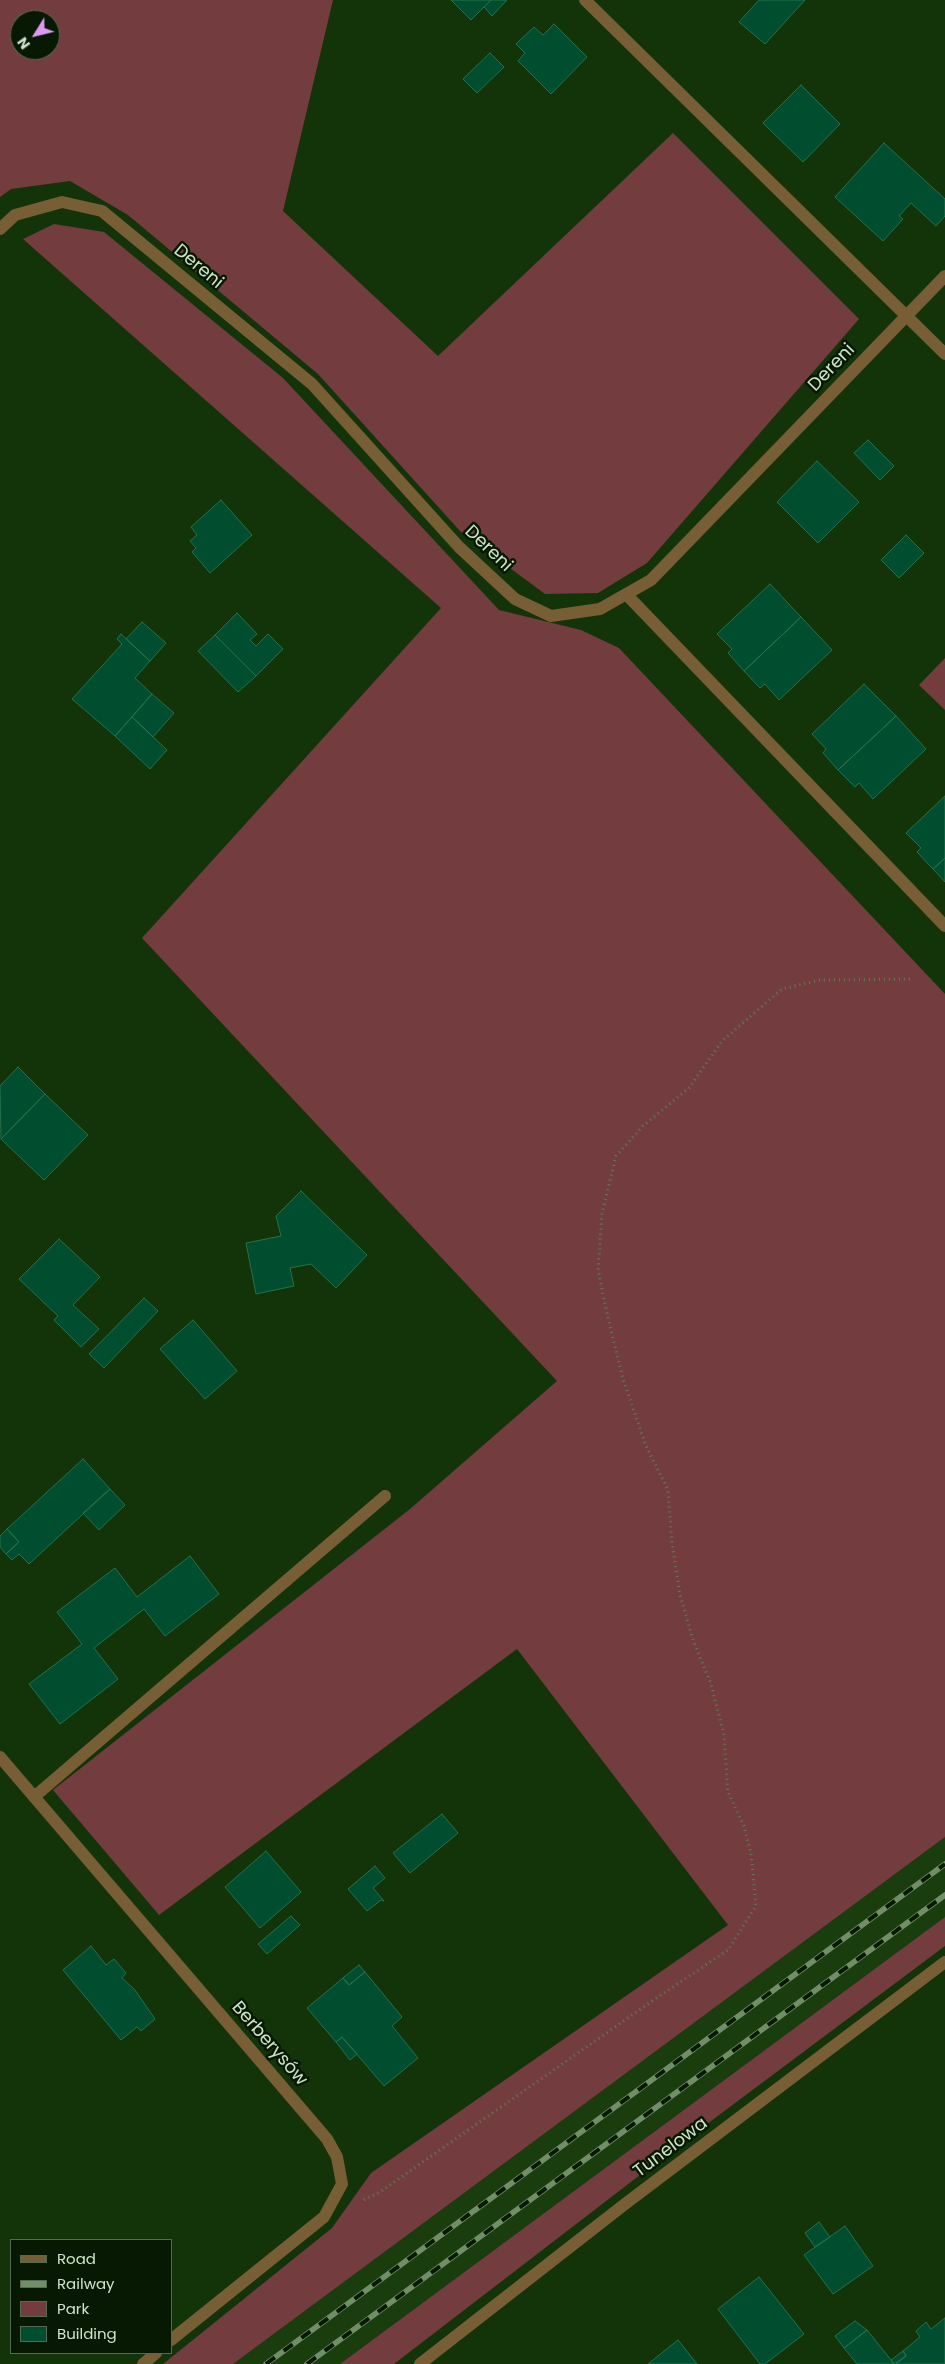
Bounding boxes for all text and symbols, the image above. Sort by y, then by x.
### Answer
north arrow [10,10,60,60]
text: N [12,33,35,53]
street label: Dereni [169,240,227,294]
street label: Dereni [804,340,860,396]
street label: Dereni [460,521,516,577]
street label: Berberysów [226,1997,312,2091]
street label: Tunelowa [630,2113,712,2183]
legend [10,2239,172,2354]
text: Road [57,2248,96,2269]
text: Railway [57,2273,115,2294]
text: Park [57,2298,89,2319]
text: Building [57,2323,117,2344]

